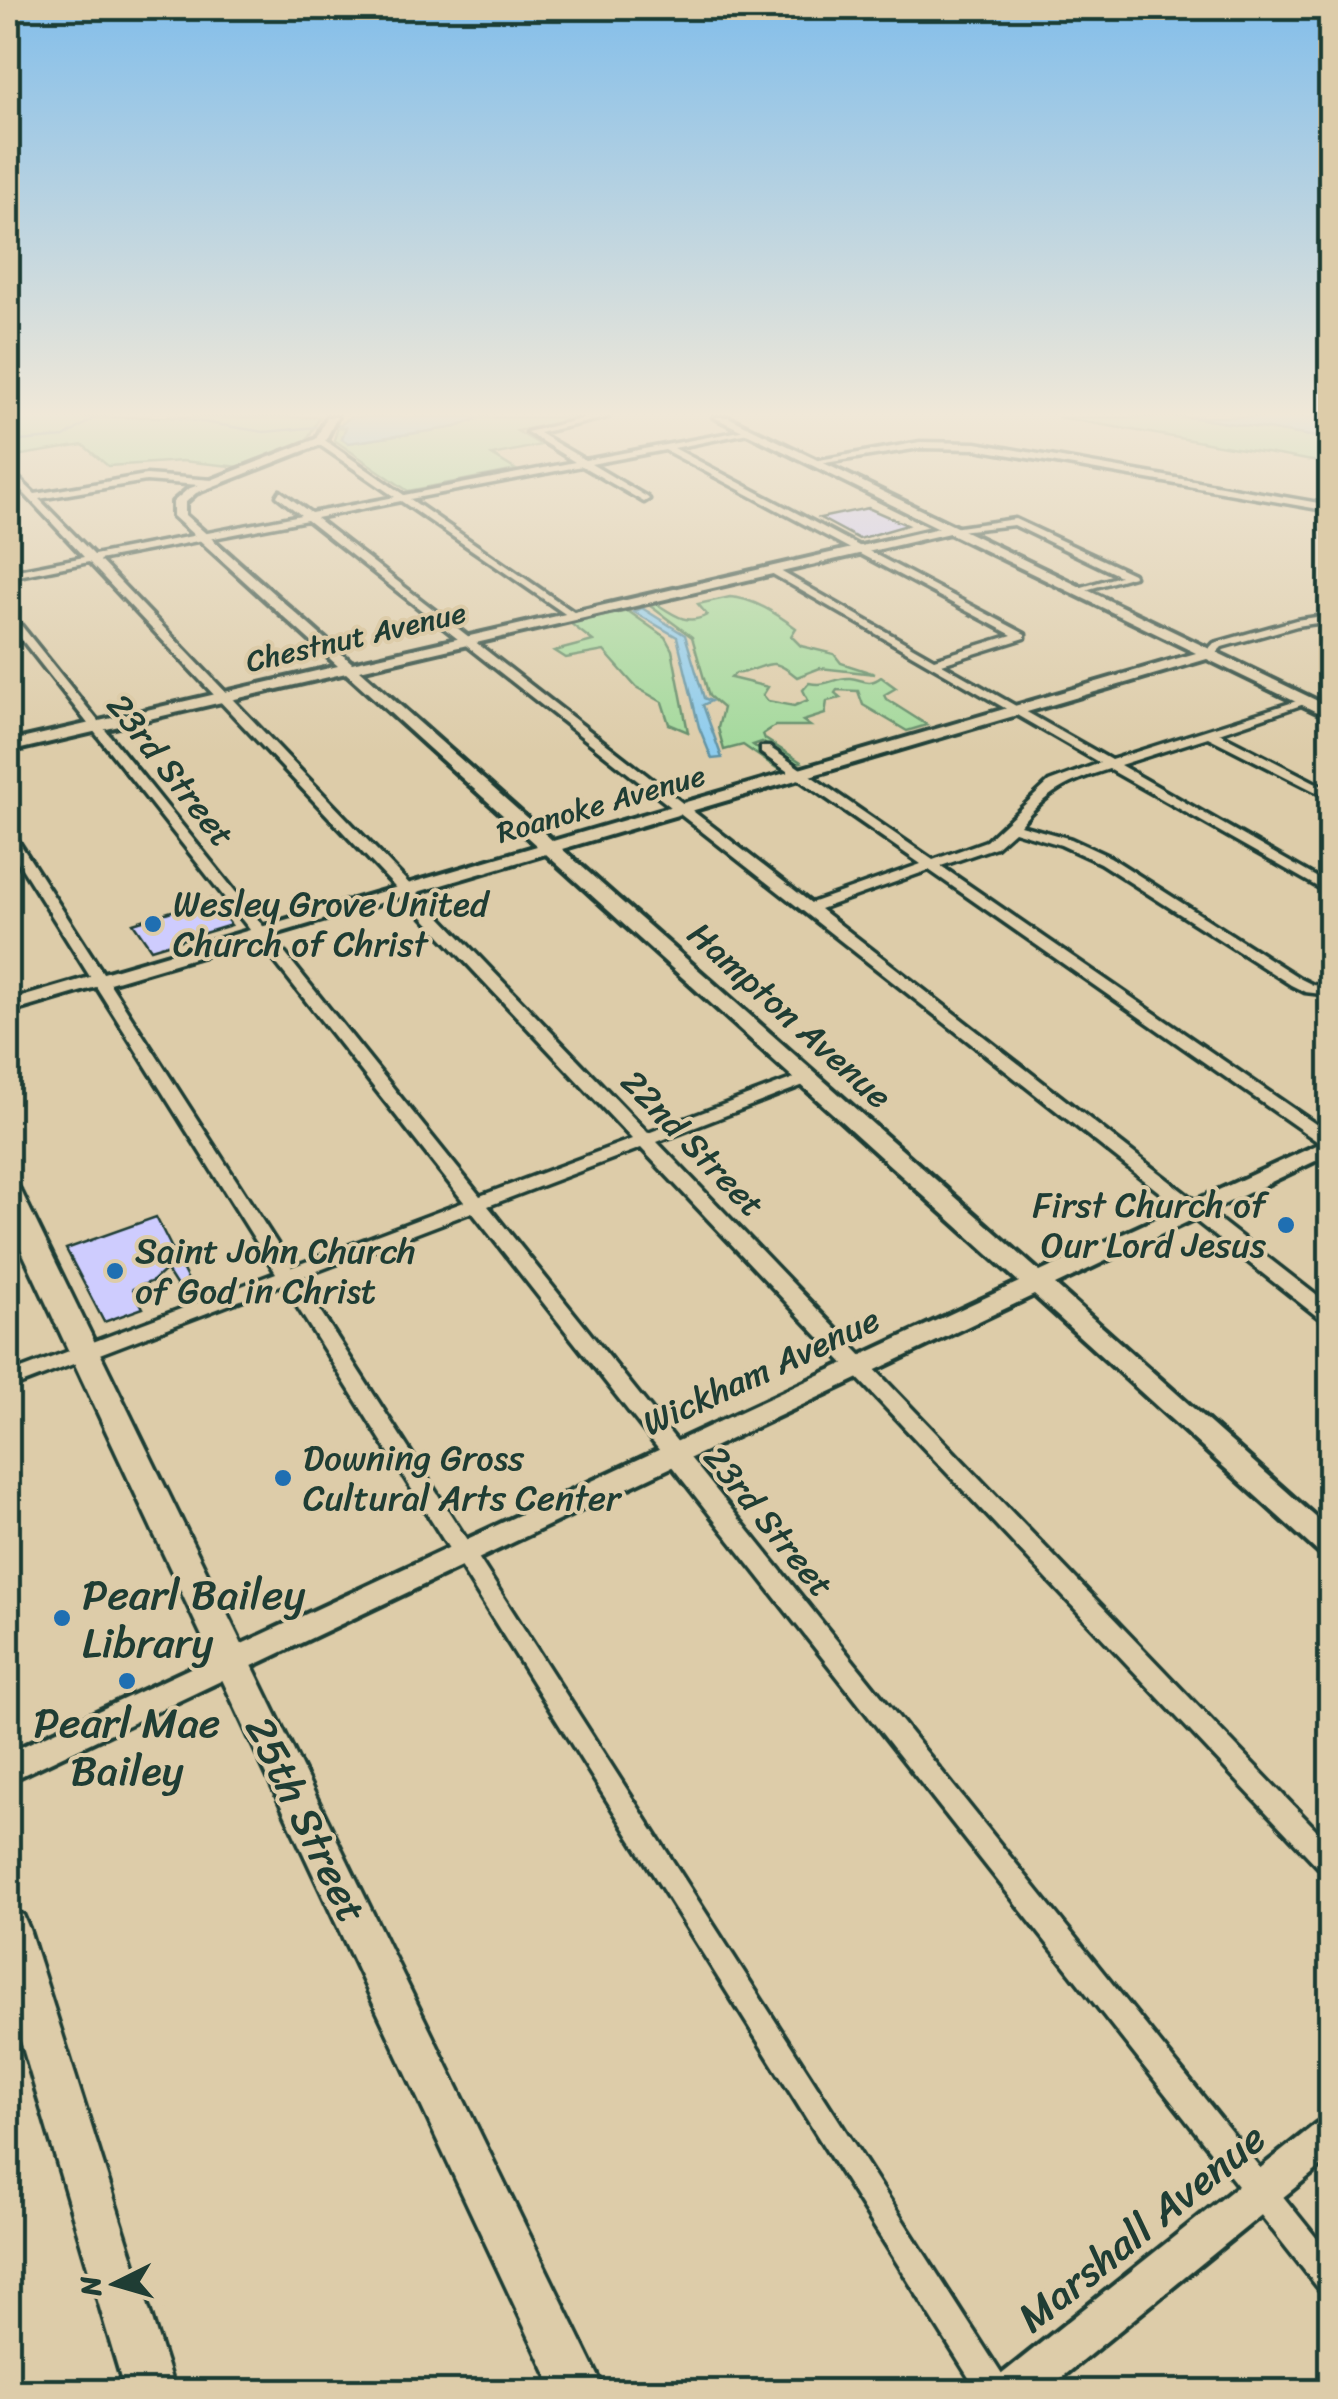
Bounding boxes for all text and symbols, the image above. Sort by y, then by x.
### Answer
street label: Chestnut Avenue [240,585,472,689]
street label: 23rd Street [90,679,252,861]
street label: Roanoke Avenue [490,748,712,860]
place label: Wesley Grove United Church of Christ [173,873,491,975]
street label: Hampton Avenue [673,905,907,1125]
marker: Wesley Grove United Church of Christ [142,913,164,935]
street label: 22nd Street [605,1054,781,1232]
place label: First Church of Our Lord Jesus [1032,1174,1270,1276]
marker: First Church of Our Lord Jesus [1275,1214,1297,1236]
place label: Saint John Church of God in Christ [135,1220,416,1322]
marker: Saint John Church of God in Christ [104,1260,126,1282]
street label: Wickham Avenue [632,1289,890,1453]
place label: Downing Gross Cultural Arts Center [303,1427,623,1529]
street label: 23rd Street [687,1430,851,1612]
marker: Downing Gross Cultural Arts Center [272,1467,294,1489]
place label: Pearl Bailey Library [82,1558,305,1680]
marker: Pearl Bailey Library [51,1607,73,1629]
marker: Pearl Mae Bailey [116,1670,138,1692]
place label: Pearl Mae Bailey [34,1686,220,1808]
street label: 25th Street [224,1703,388,1936]
street label: Marshall Avenue [1000,2103,1283,2352]
north arrow [65,2234,165,2334]
text: N [65,2274,116,2299]

